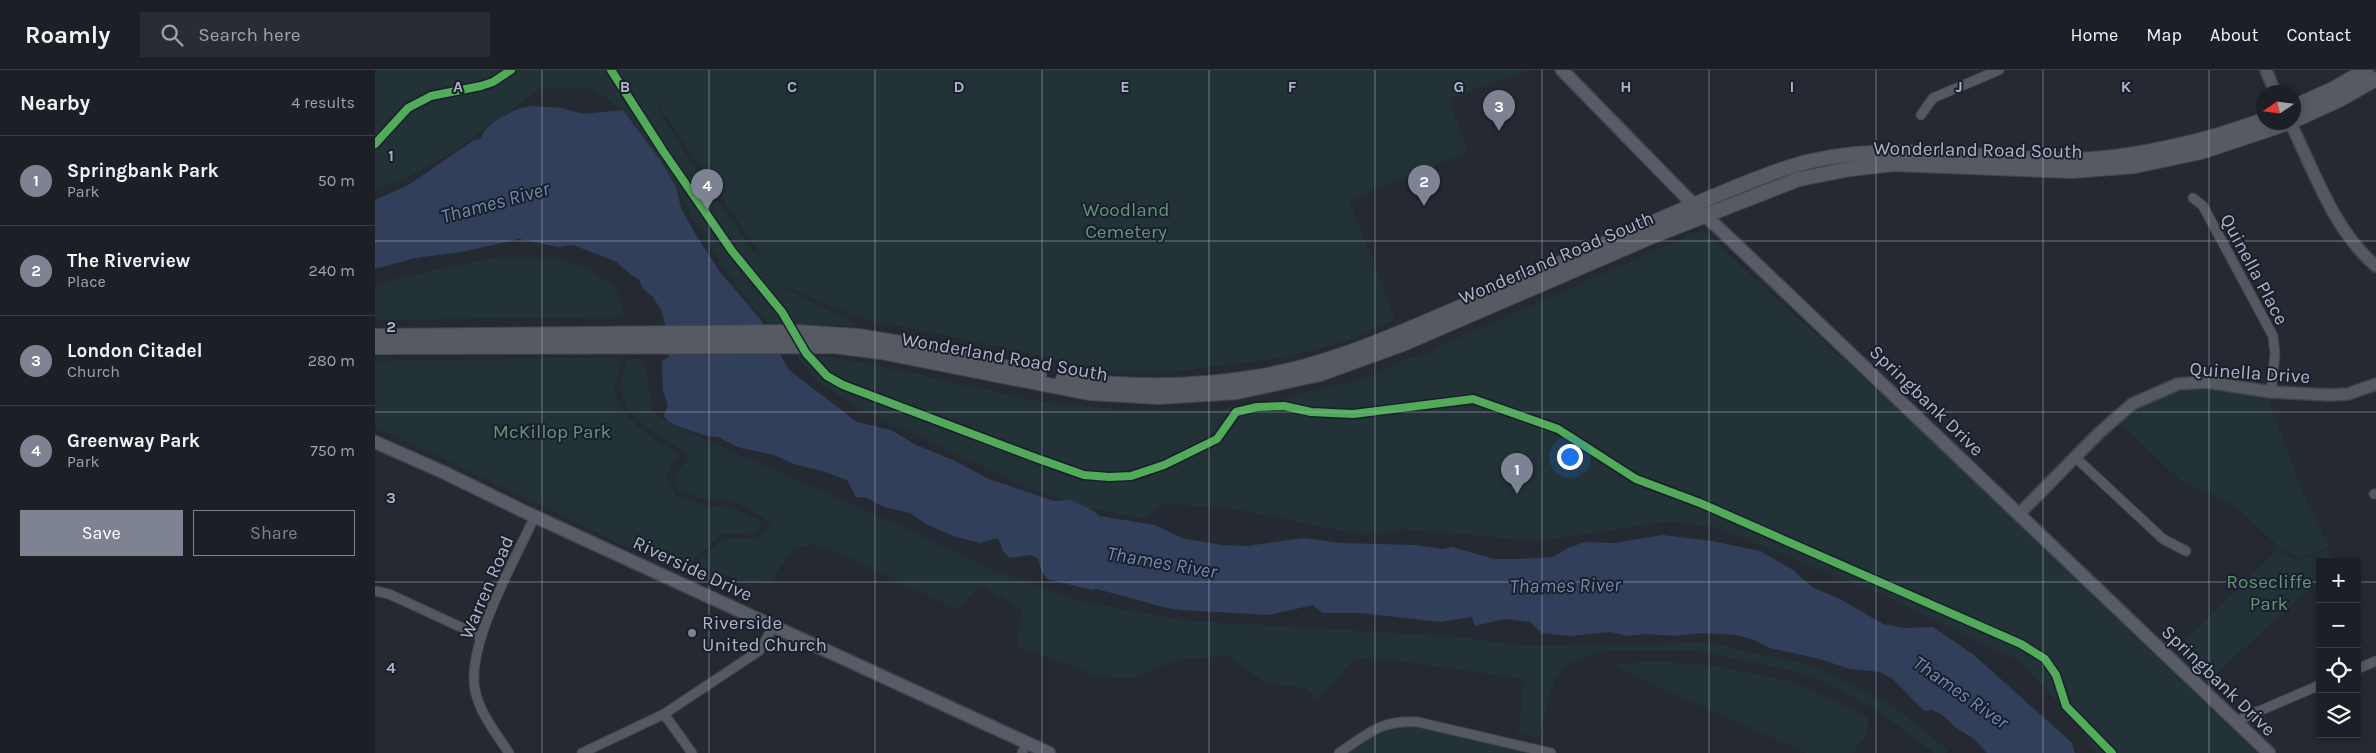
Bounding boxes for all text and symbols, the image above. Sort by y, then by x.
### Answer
search box [140,12,490,57]
text: Roamly [25,21,110,49]
icon: search [158,21,186,49]
text: Search here [198,24,300,46]
text: Home [2070,24,2118,46]
text: Map [2146,24,2182,46]
text: About [2210,24,2259,46]
text: Contact [2287,24,2351,46]
text: A [453,77,463,96]
text: B [620,77,630,96]
text: C [787,77,797,96]
text: D [954,77,965,96]
text: E [1120,77,1130,96]
text: F [1288,77,1297,96]
text: G [1454,77,1464,96]
text: H [1620,77,1632,96]
text: I [1790,77,1794,96]
text: J [1955,77,1963,96]
text: K [2121,77,2132,96]
north arrow [2256,85,2301,130]
pin: 3 [1483,90,1515,131]
text: Nearby [20,91,90,115]
text: 4 results [291,93,355,112]
street label: Wonderland Road South [1873,137,2083,163]
text: 1 [388,146,394,165]
text: Springbank Park [67,160,219,182]
pin: 2 [1408,165,1440,206]
pin: 4 [691,169,723,210]
text: 1 [33,171,39,190]
text: 50 m [318,171,355,190]
water label: Thames River [438,177,553,228]
text: Park [67,182,99,201]
park label: Woodland Cemetery [1083,199,1169,243]
street label: Wonderland Road South [1456,207,1657,309]
street label: Quinella Place [2216,210,2293,329]
text: The Riverview [67,250,190,272]
text: 2 [31,261,41,280]
text: 240 m [309,261,355,280]
text: Place [67,272,106,291]
text: 2 [386,317,396,336]
street label: Wonderland Road South [900,328,1110,386]
text: London Citadel [67,340,202,362]
street label: Springbank Drive [1865,341,1988,461]
text: 3 [31,351,41,370]
text: 280 m [308,351,355,370]
street label: Quinella Drive [2189,358,2311,388]
text: Church [67,362,120,381]
park label: McKillop Park [493,421,611,443]
text: Greenway Park [67,430,200,452]
text: 4 [31,441,41,460]
text: 750 m [310,441,355,460]
your location [1557,444,1583,470]
text: Park [67,452,99,471]
pin: 1 [1501,453,1533,494]
text: 3 [386,488,396,507]
button: Save [20,510,183,556]
button: Share [193,510,355,556]
street label: Warren Road [455,532,519,642]
street label: Riverside Drive [629,532,756,606]
water label: Thames River [1105,541,1220,584]
map controls [2316,558,2361,738]
button: + [2316,558,2361,603]
park label: Rosecliffe Park [2226,571,2312,615]
water label: Thames River [1509,573,1622,598]
button: − [2316,603,2361,648]
place label: Riverside United Church [702,612,827,656]
street label: Springbank Drive [2157,621,2280,741]
marker: Riverside United Church [686,627,698,639]
button: locate [2316,648,2361,693]
water label: Thames River [1908,651,2014,734]
text: 4 [386,658,396,677]
button: layers [2316,693,2361,738]

